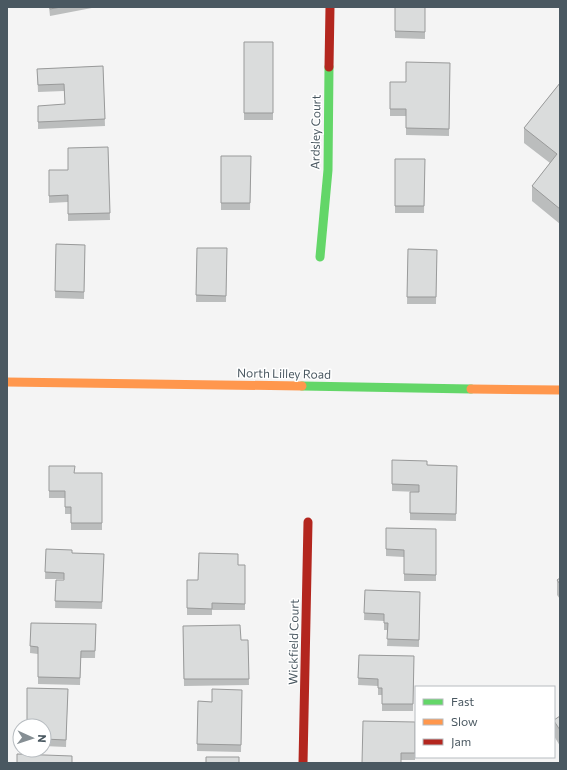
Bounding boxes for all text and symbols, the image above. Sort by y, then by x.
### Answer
street label: Ardsley Court [307,94,323,169]
street label: North Lilley Road [237,365,331,381]
street label: Wickfield Court [285,599,301,685]
legend [415,686,555,758]
text: Fast [451,694,474,708]
text: Slow [451,714,478,728]
north arrow [12,718,52,758]
text: N [36,734,49,743]
text: Jam [451,734,471,749]

